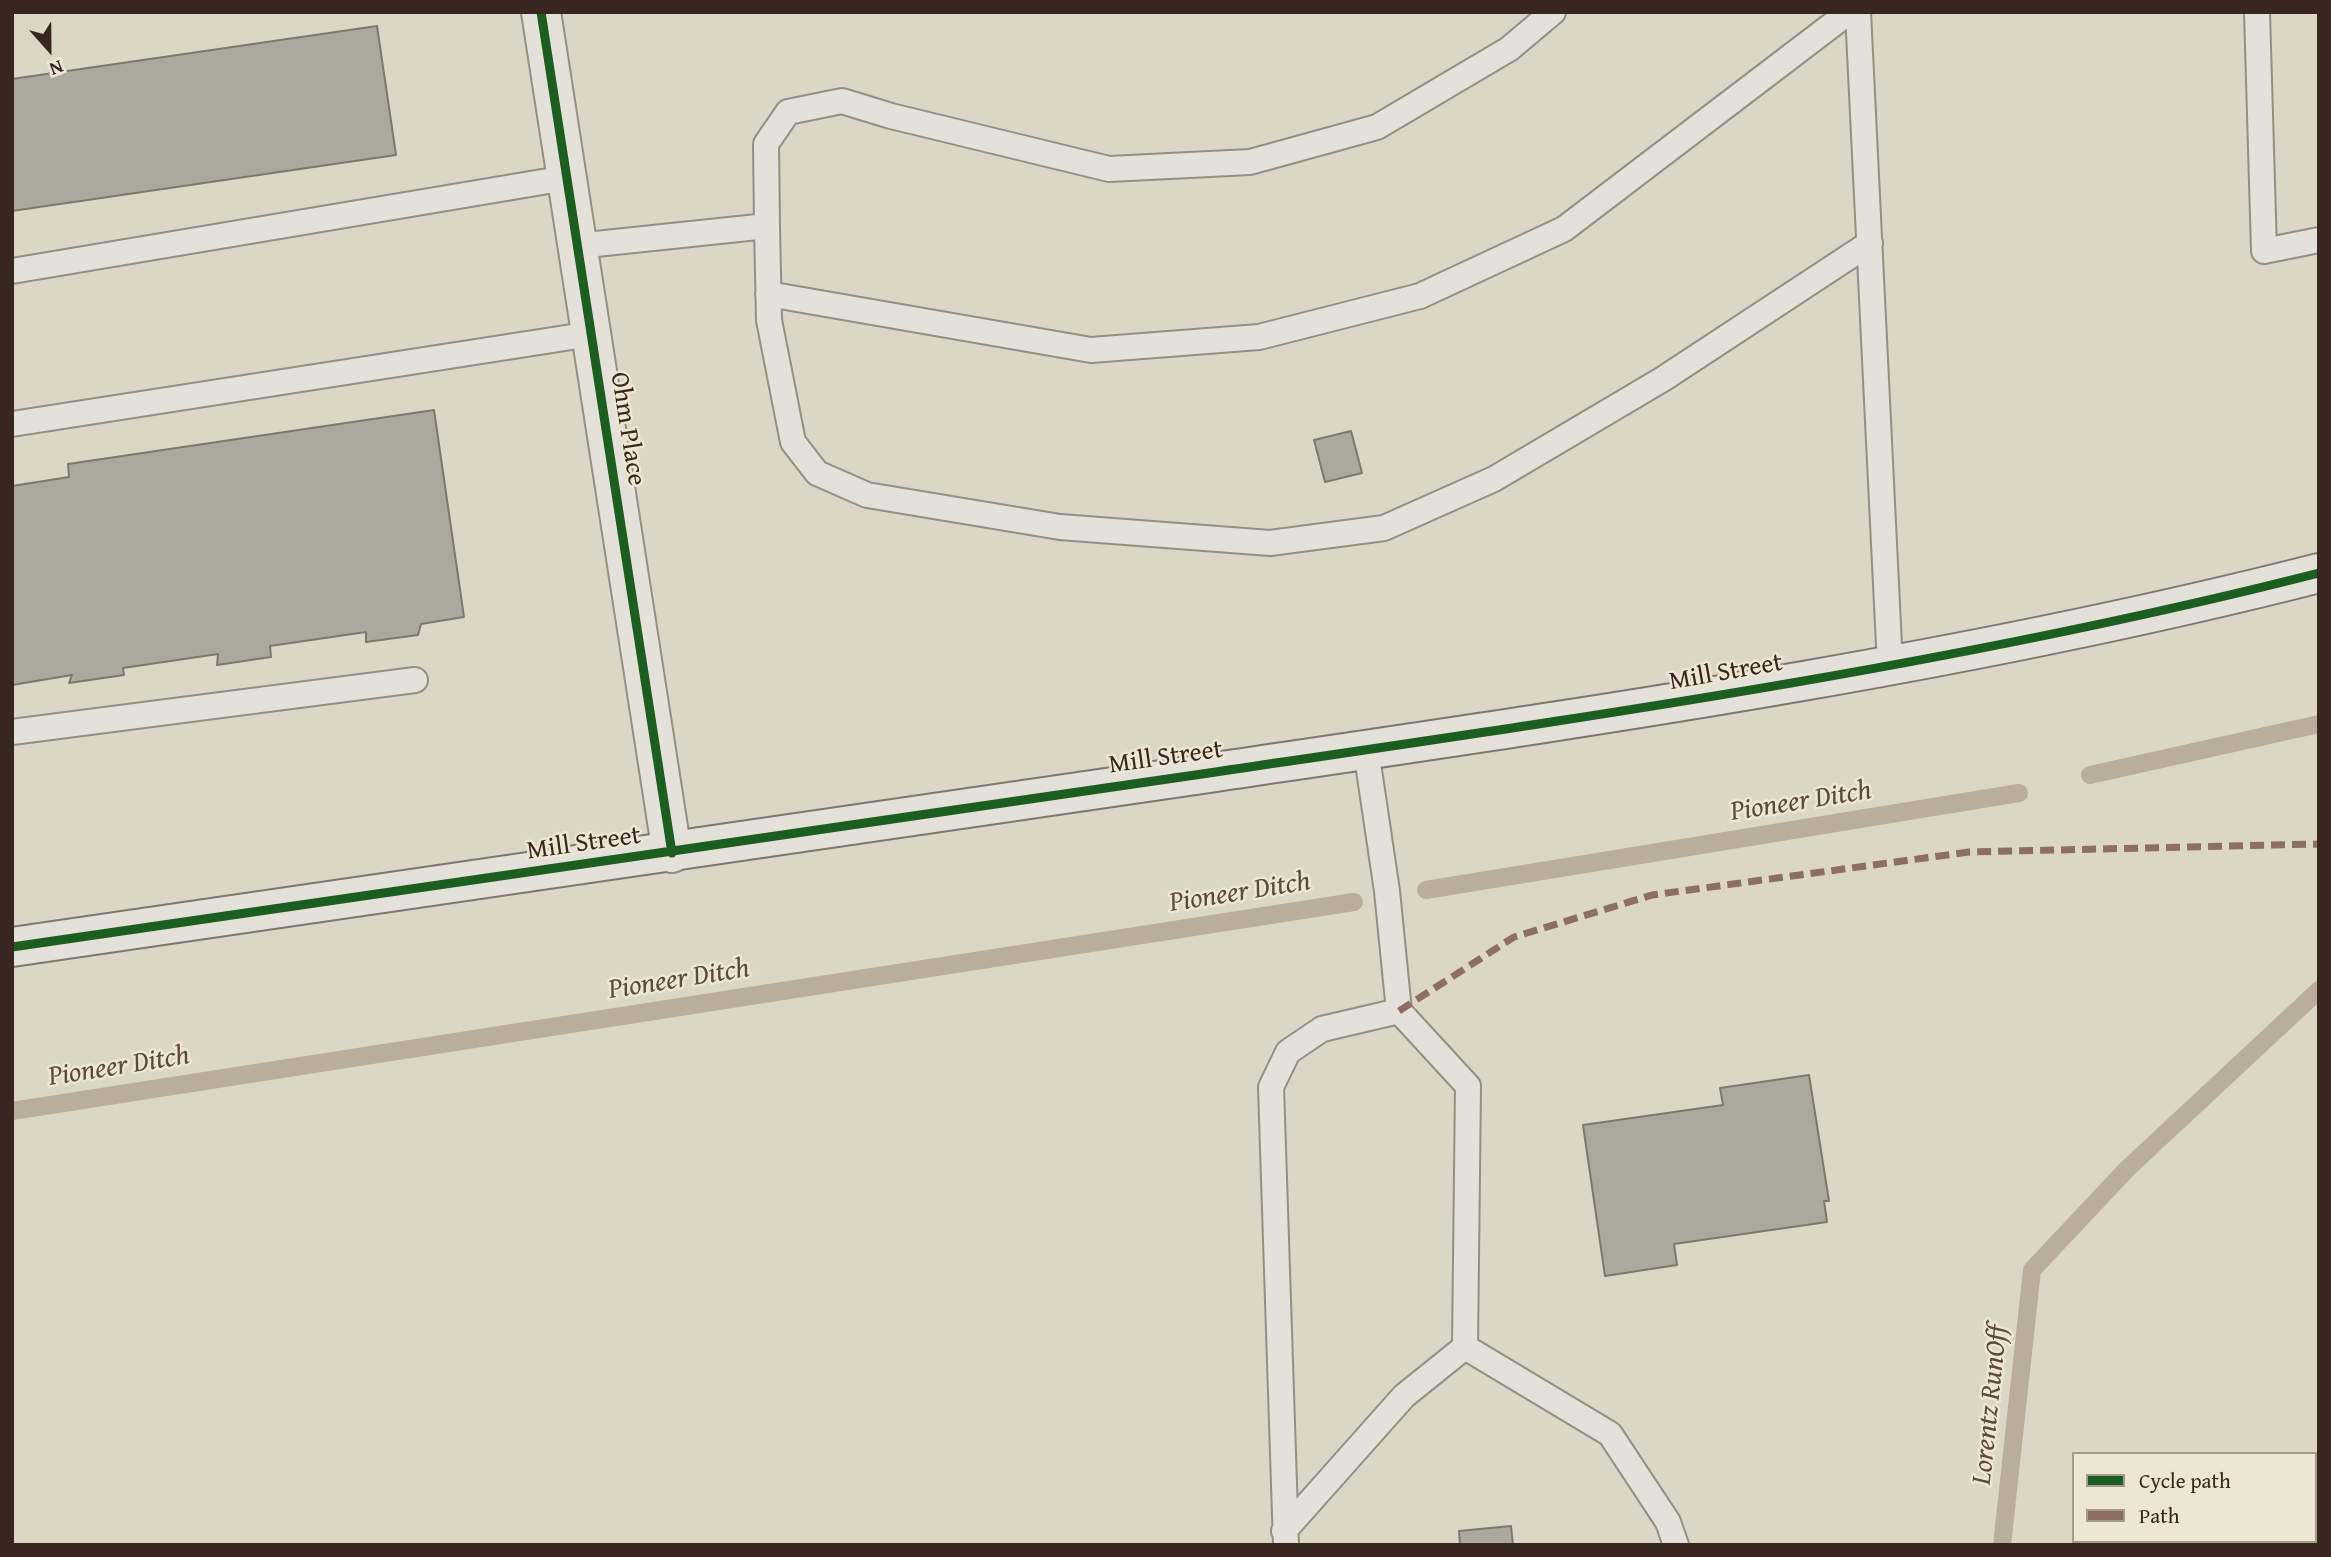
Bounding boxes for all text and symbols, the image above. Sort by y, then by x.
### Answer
north arrow [14,14,84,84]
text: N [46,53,67,84]
street label: Ohm Place [603,370,651,488]
street label: Mill Street [1667,648,1785,698]
street label: Mill Street [1107,735,1225,781]
water label: Pioneer Ditch [1728,774,1874,830]
street label: Mill Street [525,821,643,867]
water label: Pioneer Ditch [1167,865,1313,921]
water label: Pioneer Ditch [606,952,752,1008]
water label: Pioneer Ditch [46,1039,192,1095]
water label: Lorentz RunOff [1966,1323,2016,1487]
legend [2072,1452,2317,1543]
text: Cycle path [2139,1465,2231,1496]
text: Path [2139,1500,2179,1531]

